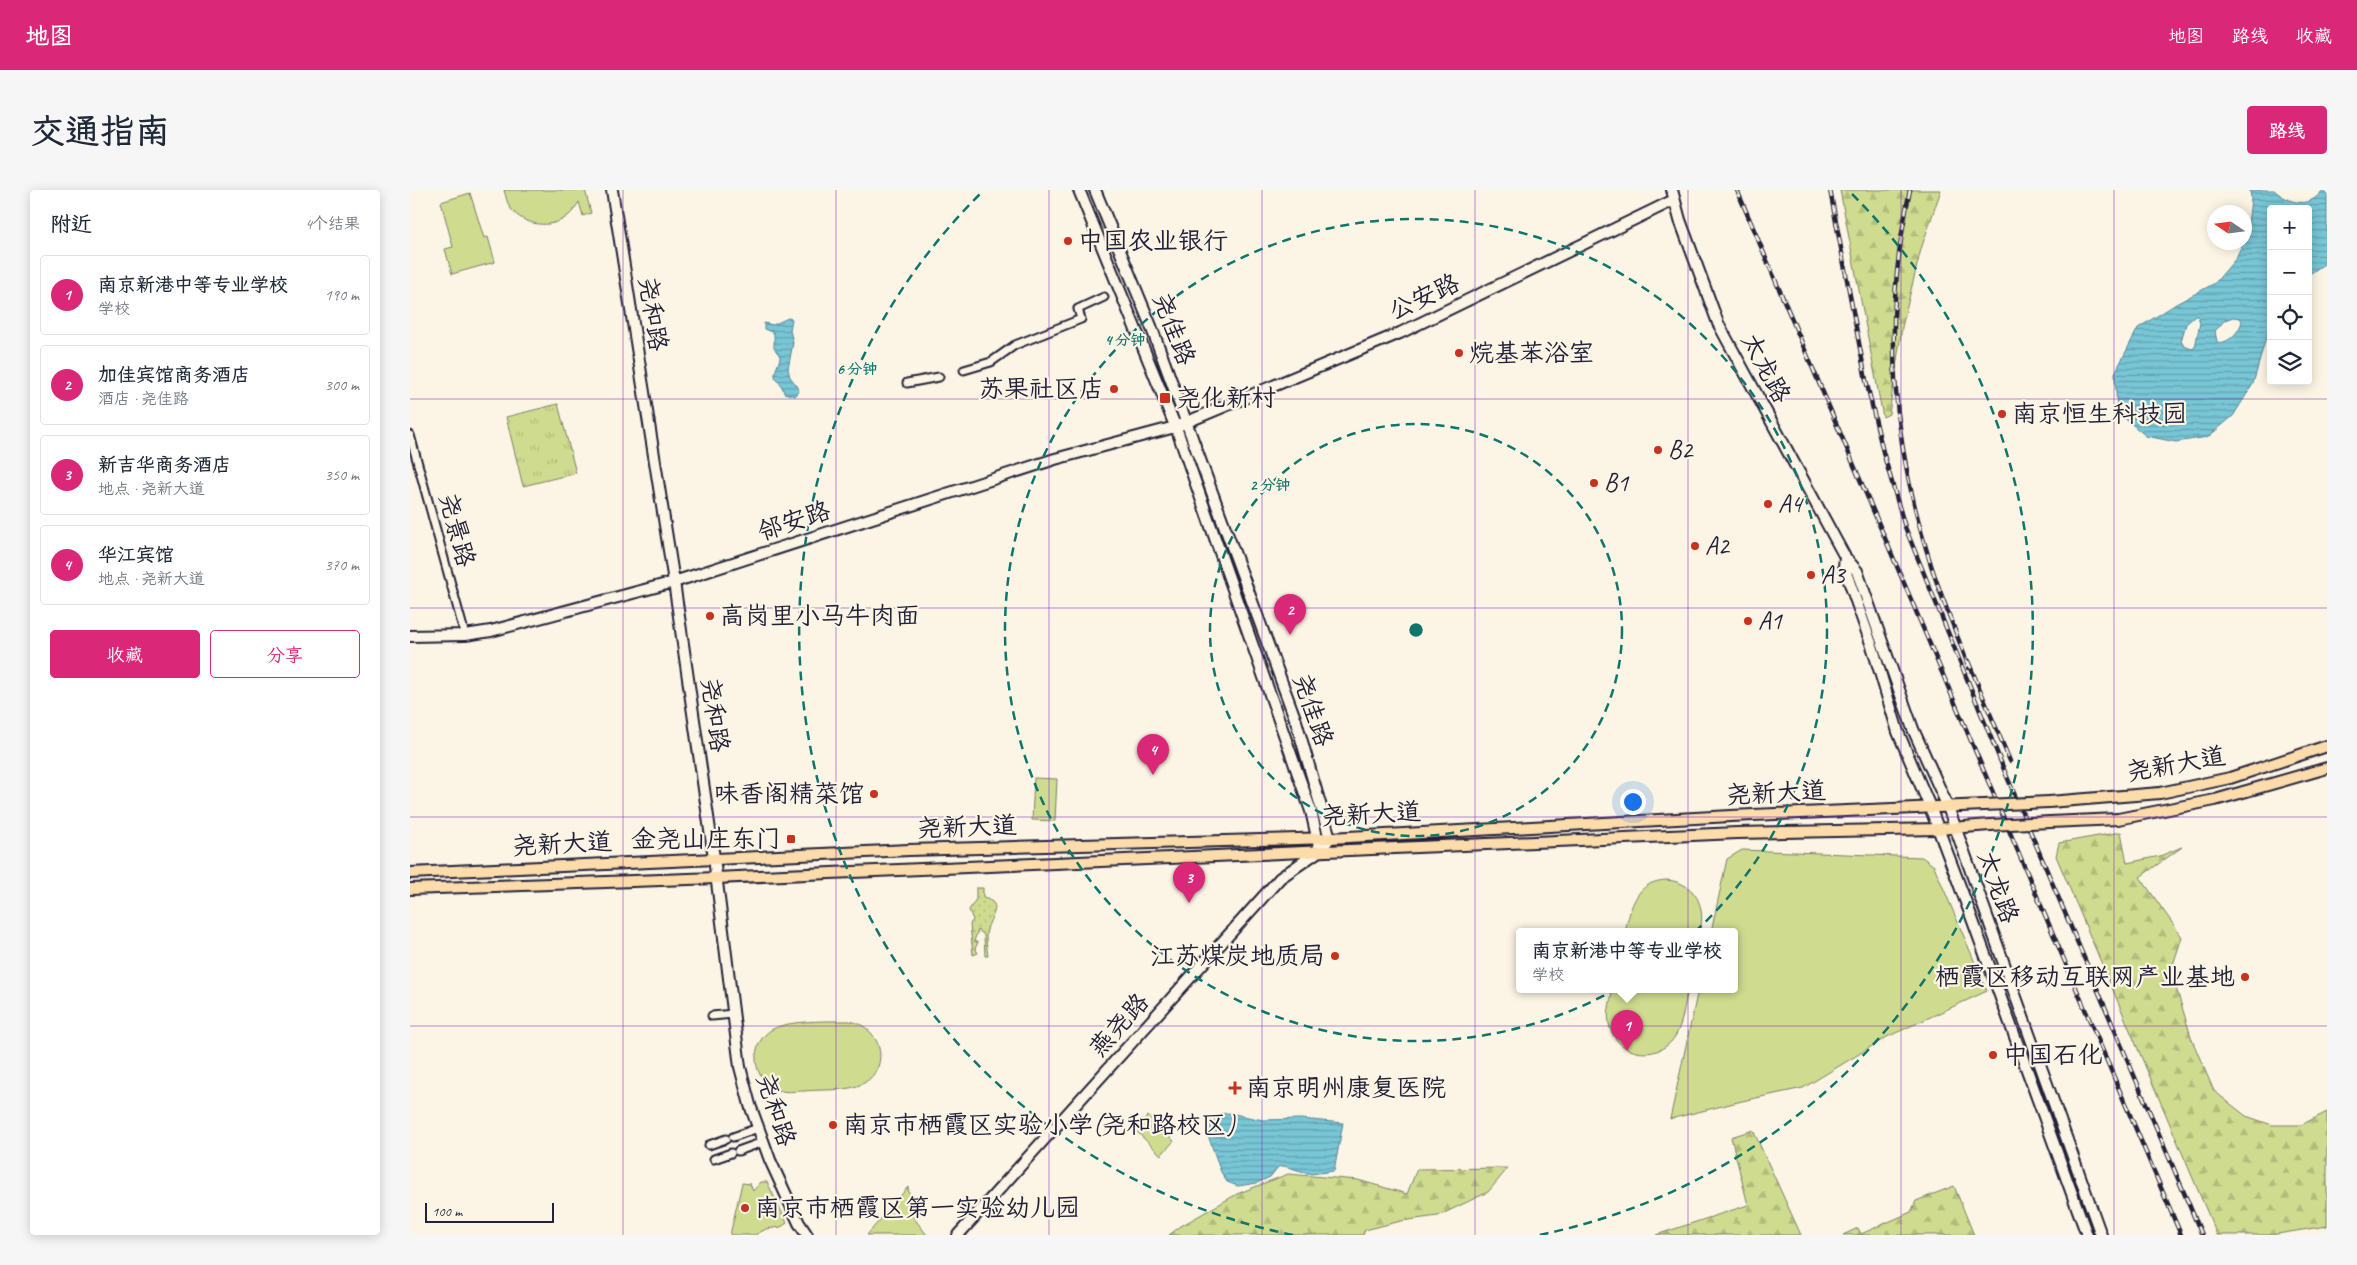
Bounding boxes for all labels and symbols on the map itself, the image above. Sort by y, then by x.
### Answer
north arrow [2207,205,2252,250]
place label: 中国农业银行 [1078,225,1228,257]
marker: 中国农业银行 [1062,235,1074,247]
street label: 公安路 [1383,267,1465,327]
street label: 尧和路 [631,274,675,354]
street label: 尧佳路 [1146,288,1202,370]
street label: 太龙路 [1734,327,1798,409]
text: 4 分钟 [1105,331,1145,350]
place label: 烷基苯浴室 [1469,337,1594,369]
marker: 烷基苯浴室 [1453,347,1465,359]
text: 6 分钟 [837,360,877,379]
place label: 苏果社区店 [979,373,1104,405]
place label: 尧化新村 [1176,382,1276,414]
marker: 苏果社区店 [1108,383,1120,395]
marker: 尧化新村 [1158,391,1172,405]
place label: 南京恒生科技园 [2012,398,2187,430]
marker: 南京恒生科技园 [1996,408,2008,420]
place label: B2 [1668,434,1694,466]
marker: B2 [1652,444,1664,456]
place label: B1 [1604,467,1630,499]
text: 2 分钟 [1250,476,1290,495]
marker: B1 [1588,477,1600,489]
place label: A4 [1778,488,1805,520]
street label: 尧景路 [432,490,482,570]
street label: 邻安路 [753,494,835,548]
marker: A4 [1762,498,1774,510]
place label: A2 [1705,530,1731,562]
marker: A2 [1689,540,1701,552]
place label: A3 [1821,559,1847,591]
marker: A3 [1805,569,1817,581]
pin: 2 [1274,594,1306,635]
place label: 高岗里小马牛肉面 [720,600,920,632]
place label: A1 [1758,605,1784,637]
marker: 高岗里小马牛肉面 [704,610,716,622]
marker: A1 [1742,615,1754,627]
centre of rings [1407,621,1425,639]
street label: 尧佳路 [1286,669,1340,751]
street label: 尧和路 [694,676,736,754]
pin: 4 [1137,734,1169,775]
street label: 尧新大道 [2124,740,2228,788]
street label: 尧新大道 [1725,774,1827,812]
place label: 味香阁精菜馆 [714,778,864,810]
marker: 味香阁精菜馆 [868,788,880,800]
your location [1620,789,1646,815]
street label: 尧新大道 [1320,795,1422,833]
street label: 尧新大道 [916,809,1018,845]
place label: 金尧山庄东门 [631,823,781,855]
street label: 尧新大道 [511,825,613,863]
marker: 金尧山庄东门 [785,833,797,845]
street label: 太龙路 [1970,846,2026,928]
pin: 3 [1173,862,1205,903]
place label: 江苏煤炭地质局 [1150,940,1325,972]
marker: 江苏煤炭地质局 [1329,950,1341,962]
place label: 栖霞区移动互联网产业基地 [1935,961,2235,993]
marker: 栖霞区移动互联网产业基地 [2239,971,2251,983]
street label: 燕尧路 [1082,986,1156,1064]
pin: 1 [1611,1010,1643,1051]
place label: 中国石化 [2003,1039,2103,1071]
marker: 中国石化 [1987,1049,1999,1061]
street label: 尧和路 [749,1069,803,1151]
place label: 南京明州康复医院 [1246,1072,1446,1104]
marker: 南京明州康复医院 [1228,1081,1242,1095]
place label: 南京市栖霞区实验小学(尧和路校区) [843,1109,1236,1141]
marker: 南京市栖霞区实验小学(尧和路校区) [827,1119,839,1131]
place label: 南京市栖霞区第一实验幼儿园 [755,1192,1080,1224]
scale bar [425,1200,554,1223]
marker: 南京市栖霞区第一实验幼儿园 [739,1202,751,1214]

